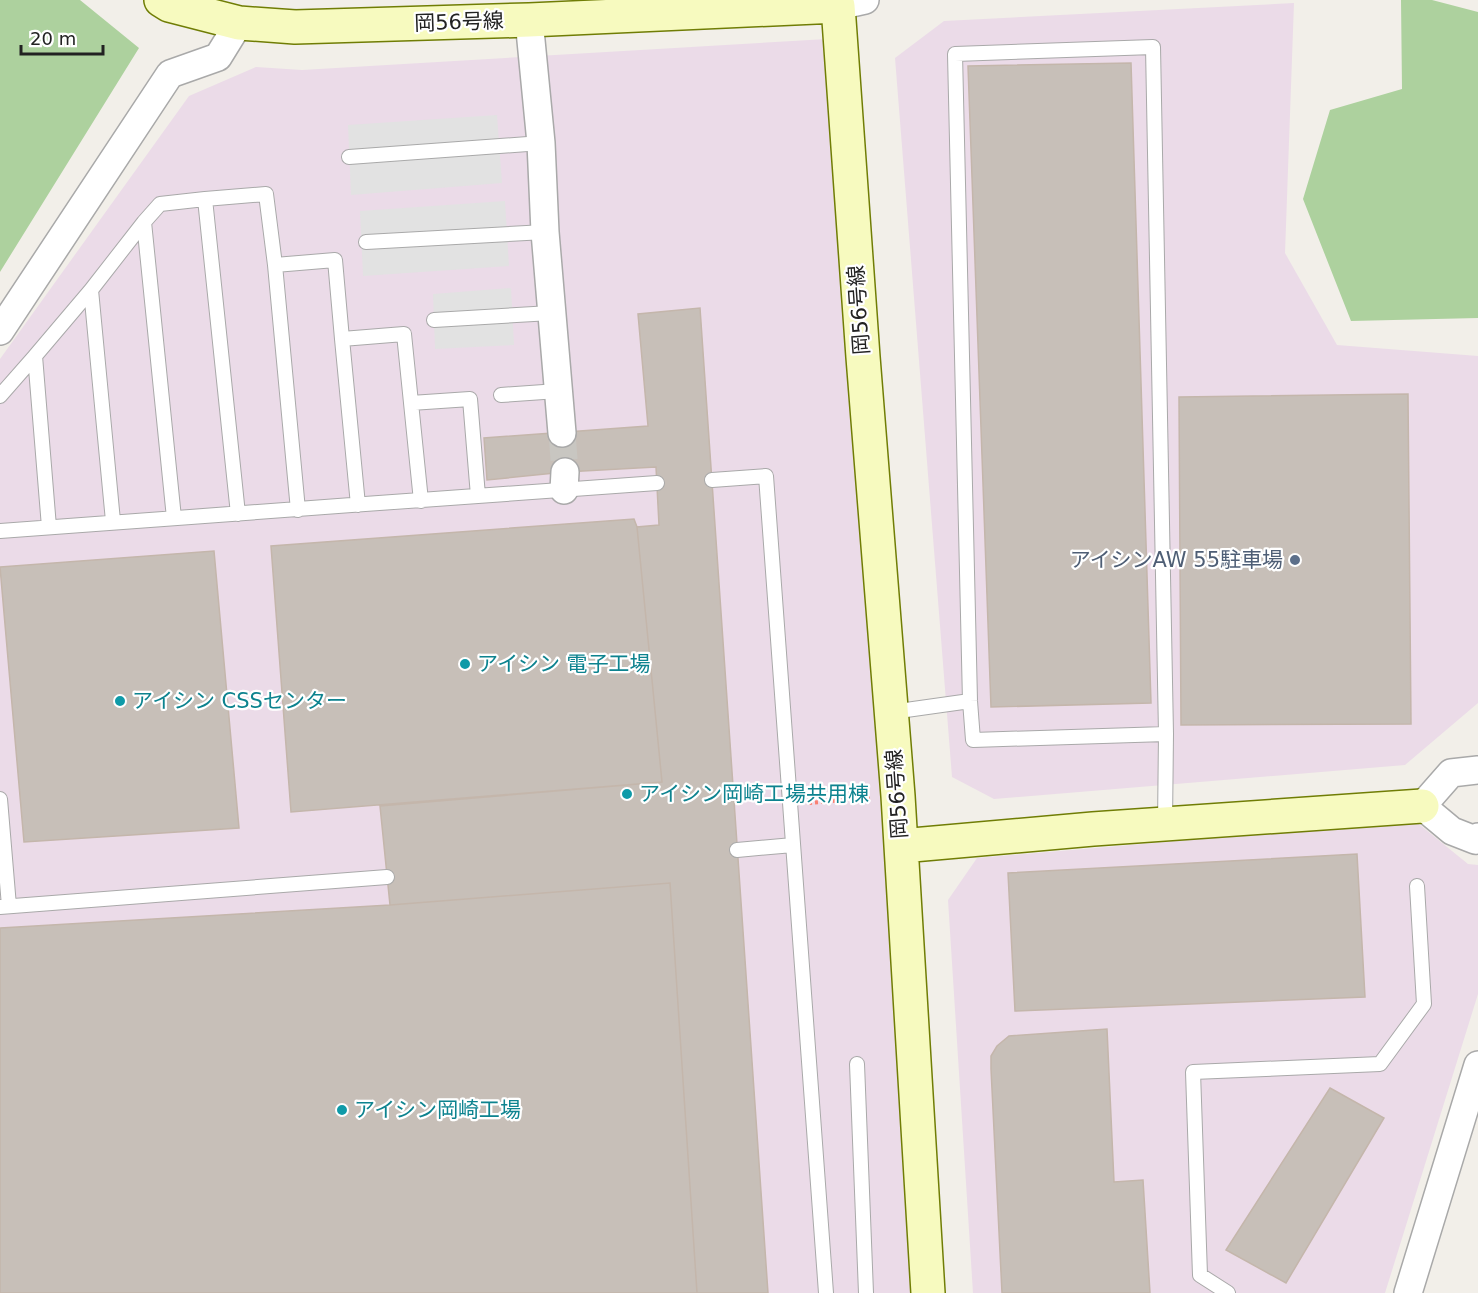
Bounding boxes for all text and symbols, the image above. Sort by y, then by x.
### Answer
street label: 岡56号線 [414,8,504,36]
scale bar [21,18,104,56]
text: 20 m [30,28,76,49]
street label: 岡56号線 [844,264,874,356]
place label: アイシンAW 55駐車場 [1070,548,1283,572]
marker: アイシンAW 55駐車場 [1288,553,1302,567]
place label: アイシン 電子工場 [477,652,651,676]
marker: アイシン 電子工場 [458,657,472,671]
place label: アイシン CSSセンター [132,689,347,713]
marker: アイシン CSSセンター [113,694,127,708]
street label: 岡56号線 [882,748,912,840]
place label: アイシン岡崎工場共用棟 [639,782,869,806]
marker: アイシン岡崎工場共用棟 [620,787,634,801]
place label: アイシン岡崎工場 [354,1098,521,1122]
marker: アイシン岡崎工場 [335,1103,349,1117]

